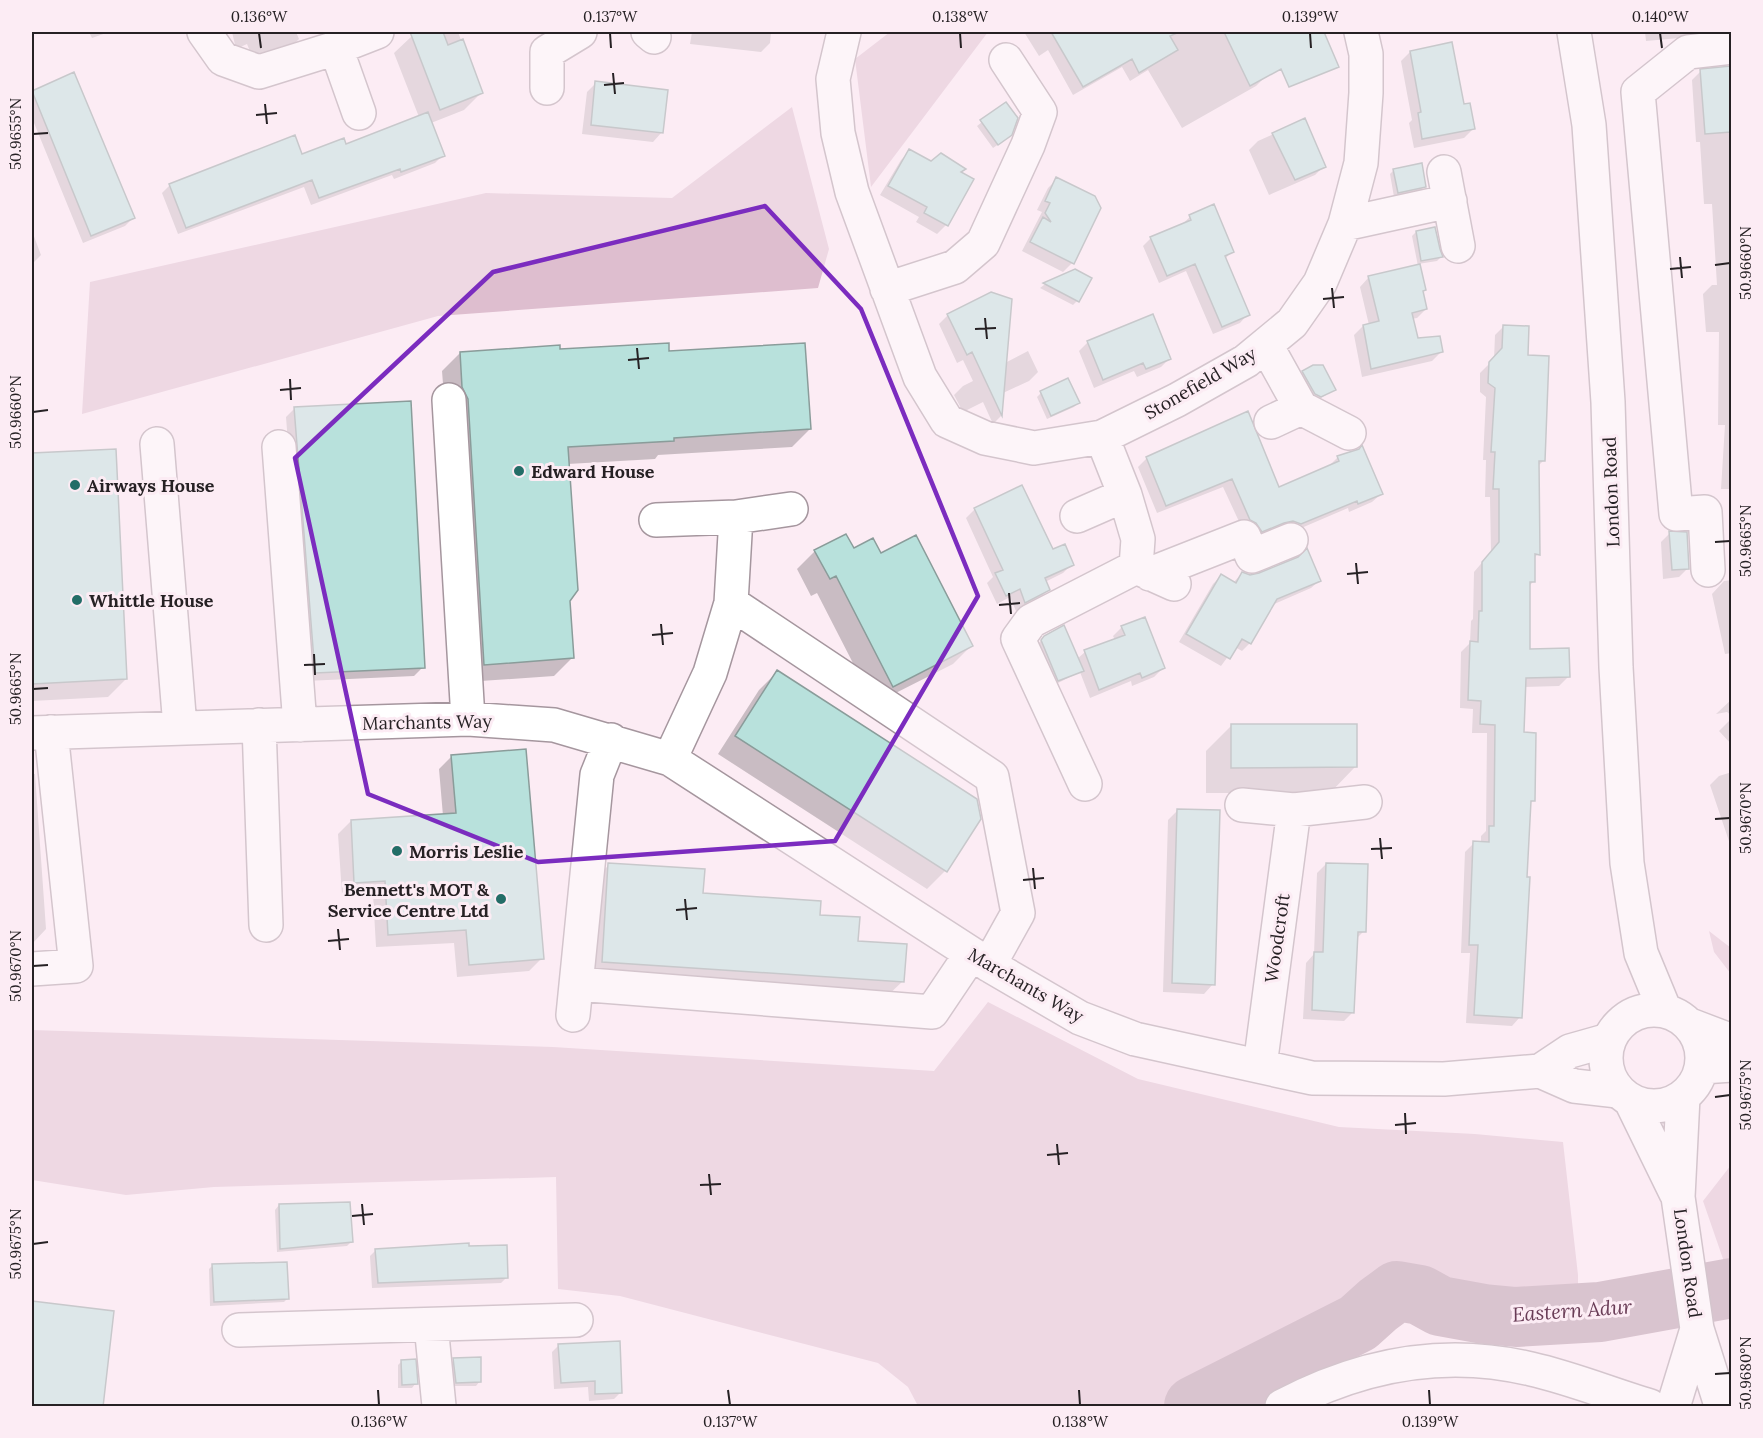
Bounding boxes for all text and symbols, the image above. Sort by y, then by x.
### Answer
text: 0.136°W [231,7,288,26]
text: 0.137°W [583,7,638,26]
text: 0.138°W [932,7,989,26]
text: 0.139°W [1282,7,1339,26]
text: 0.140°W [1632,7,1689,26]
text: 50.9655°N [6,98,25,170]
text: 50.9660°N [1736,226,1755,300]
street label: Stonefield Way [1140,341,1261,424]
text: 50.9660°N [6,375,25,449]
street label: London Road [1598,436,1624,548]
place label: Edward House [531,460,655,483]
marker: Edward House [512,464,526,478]
place label: Airways House [87,474,215,497]
marker: Airways House [68,478,82,492]
text: 50.9665°N [1736,505,1755,577]
place label: Whittle House [89,589,214,612]
marker: Whittle House [70,593,84,607]
text: 50.9665°N [6,653,25,725]
street label: Marchants Way [362,709,493,735]
text: 50.9670°N [1736,782,1755,854]
place label: Morris Leslie [409,840,524,863]
marker: Morris Leslie [390,844,404,858]
place label: Bennett's MOT & Service Centre Ltd [328,878,490,922]
marker: Bennett's MOT & Service Centre Ltd [494,892,508,906]
street label: Woodcroft [1259,892,1295,984]
text: 50.9670°N [6,930,25,1002]
street label: Marchants Way [964,943,1088,1028]
text: 50.9675°N [1736,1060,1755,1130]
street label: London Road [1669,1207,1707,1320]
text: 50.9675°N [6,1209,25,1279]
water label: Eastern Adur [1511,1293,1634,1327]
text: 50.9680°N [1736,1336,1755,1410]
text: 0.136°W [351,1412,408,1431]
text: 0.137°W [703,1412,758,1431]
text: 0.138°W [1052,1412,1109,1431]
text: 0.139°W [1402,1412,1459,1431]

